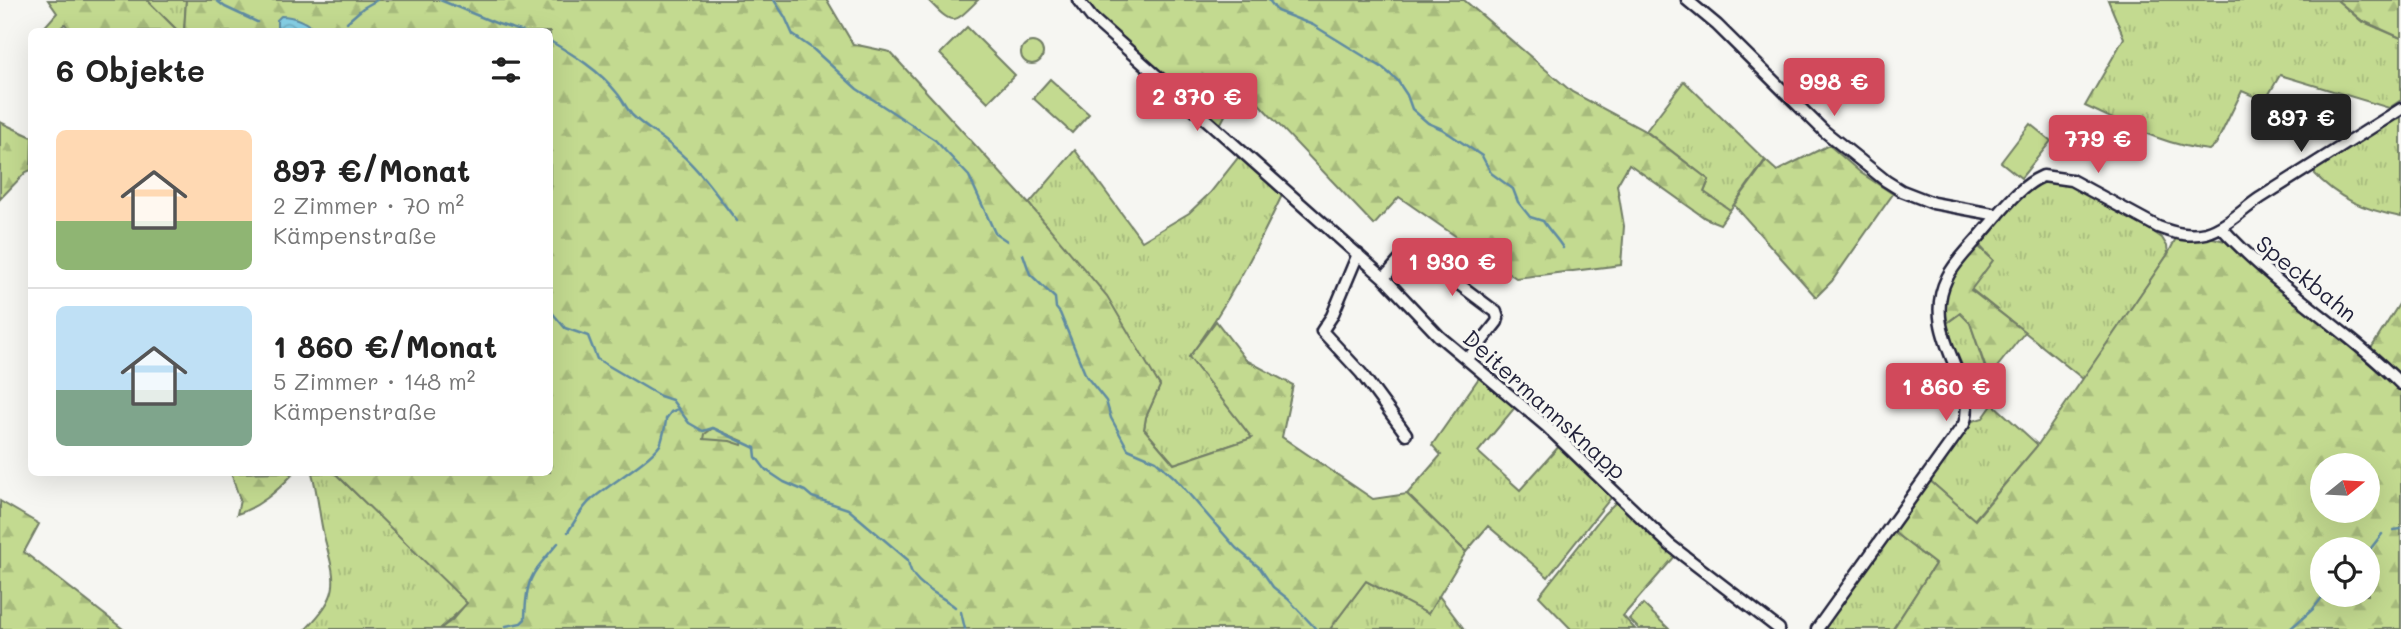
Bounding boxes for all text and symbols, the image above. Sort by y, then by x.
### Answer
text: 6 Objekte [56,50,205,90]
icon: filters [487,51,525,89]
pin: 998 € [1785,58,1883,118]
text: 998 € [1800,66,1868,96]
pin: 2 370 € [1132,74,1262,133]
text: 2 370 € [1152,81,1242,111]
pin: 897 € [2252,94,2350,154]
text: 897 € [2267,102,2335,132]
pin: 779 € [2049,116,2147,175]
text: 779 € [2065,123,2131,153]
text: 897 €/Monat [273,150,470,190]
icon: home [112,158,196,242]
text: 2 Zimmer · 70 m² [273,190,464,220]
text: Kämpenstraße [273,220,437,250]
street label: Speckbahn [2250,228,2364,328]
pin: 1 930 € [1387,238,1517,298]
text: 1 930 € [1408,246,1496,276]
street label: Deitermannsknapp [1457,323,1633,485]
text: 1 860 €/Monat [273,326,497,366]
icon: home [112,334,196,418]
pin: 1 860 € [1881,364,2011,423]
text: 5 Zimmer · 148 m² [273,366,476,396]
text: 1 860 € [1902,371,1990,401]
text: Kämpenstraße [273,396,437,426]
north arrow [2310,453,2380,523]
map controls [2310,453,2380,607]
button: locate [2310,537,2380,607]

